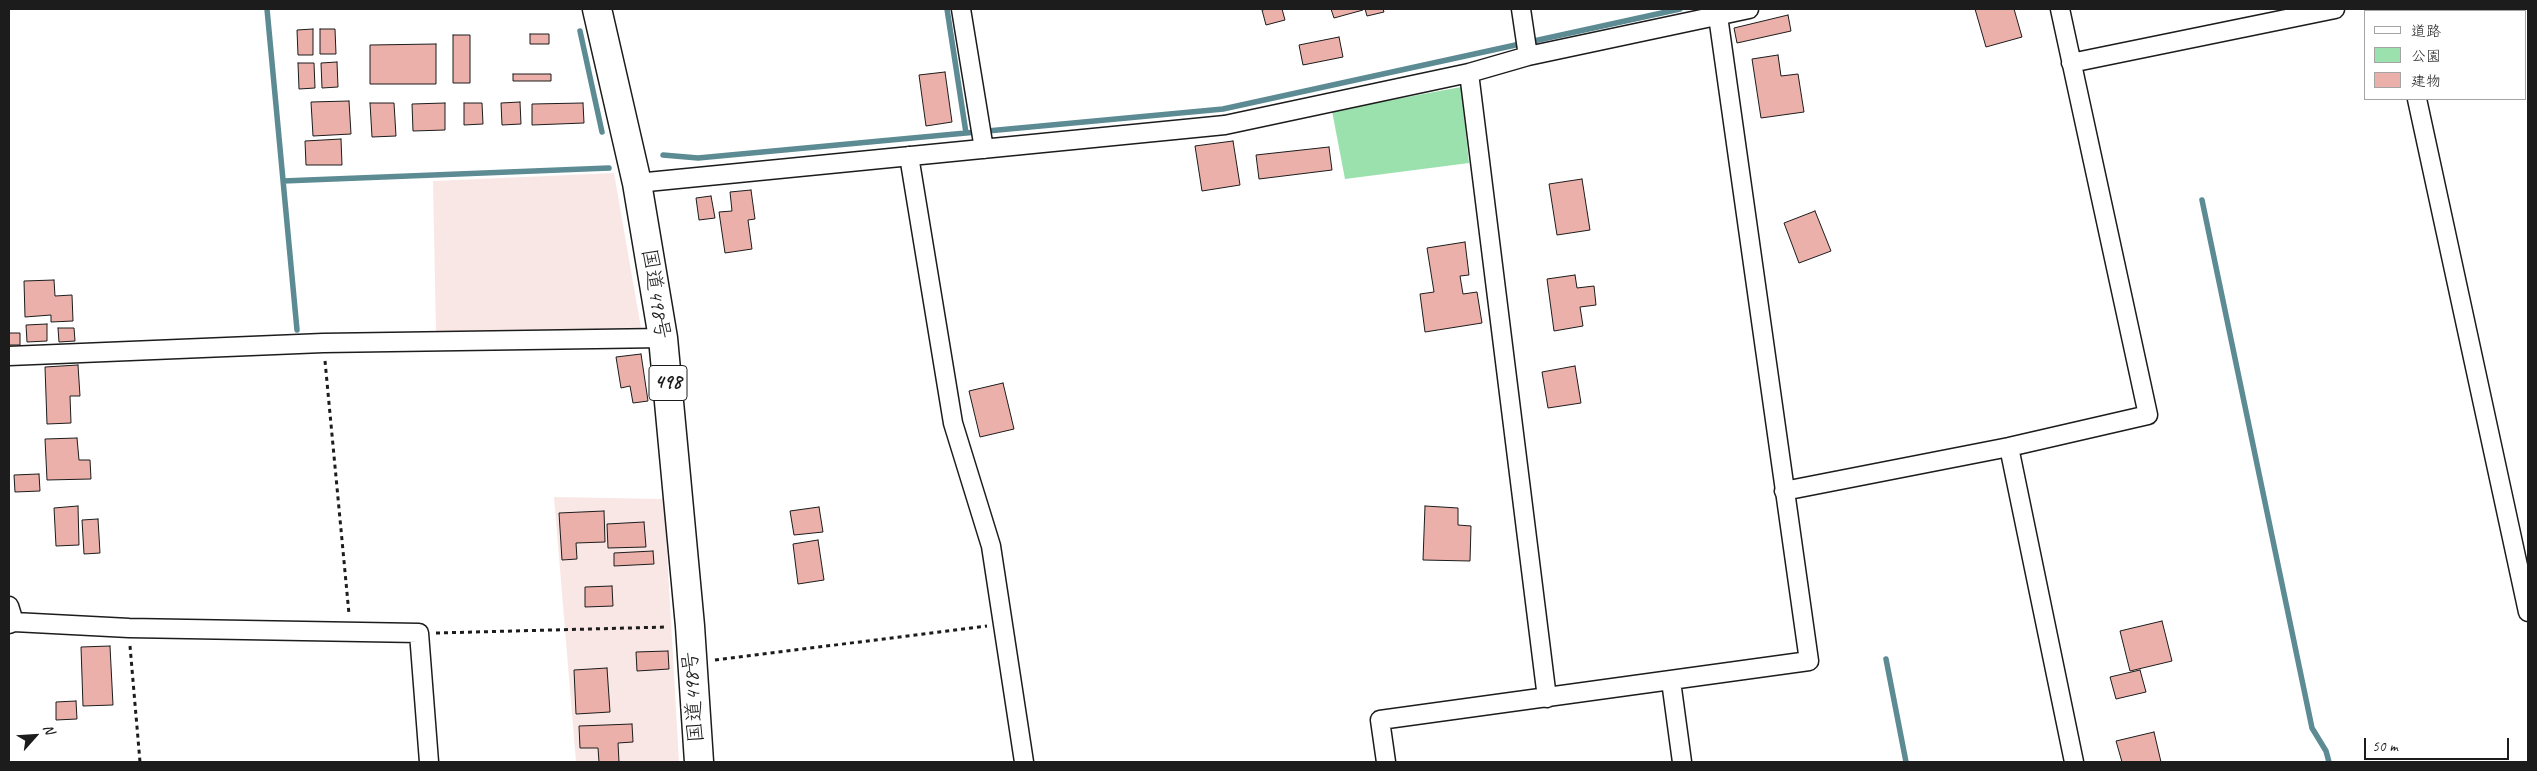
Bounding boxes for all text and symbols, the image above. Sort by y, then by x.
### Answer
legend [2364,10,2527,100]
text: 道路 [2411,22,2441,41]
text: 公園 [2411,47,2441,66]
text: 建物 [2411,72,2441,91]
street label: 国道498号 [635,247,675,341]
road number: 498 [649,366,687,400]
street label: 国道498号 [678,651,710,743]
north arrow [10,711,60,761]
text: N [39,722,58,737]
scale bar [2367,728,2512,760]
text: 50 m [2372,737,2398,756]

